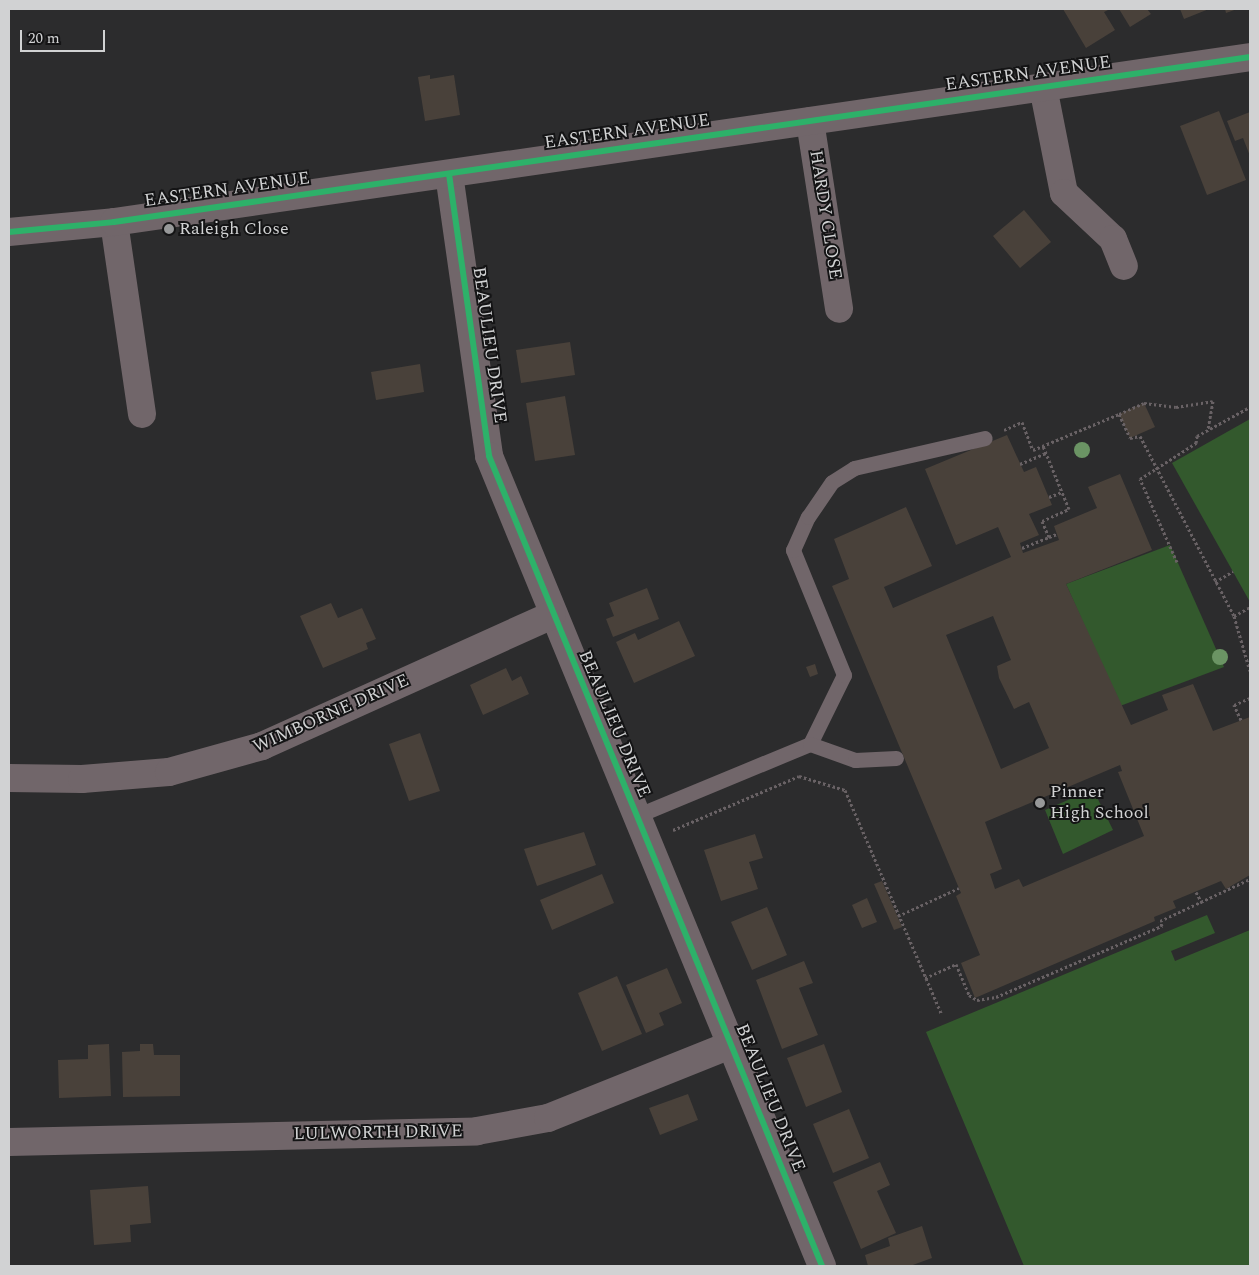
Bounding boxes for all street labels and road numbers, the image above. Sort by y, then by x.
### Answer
street label: EASTERN AVENUE [944,52,1112,96]
street label: EASTERN AVENUE [543,110,711,154]
street label: HARDY CLOSE [804,149,846,281]
street label: EASTERN AVENUE [143,168,311,212]
street label: BEAULIEU DRIVE [467,265,511,425]
street label: BEAULIEU DRIVE [573,647,655,801]
street label: WIMBORNE DRIVE [250,670,412,758]
street label: BEAULIEU DRIVE [730,1021,810,1175]
street label: LULWORTH DRIVE [293,1121,463,1145]

